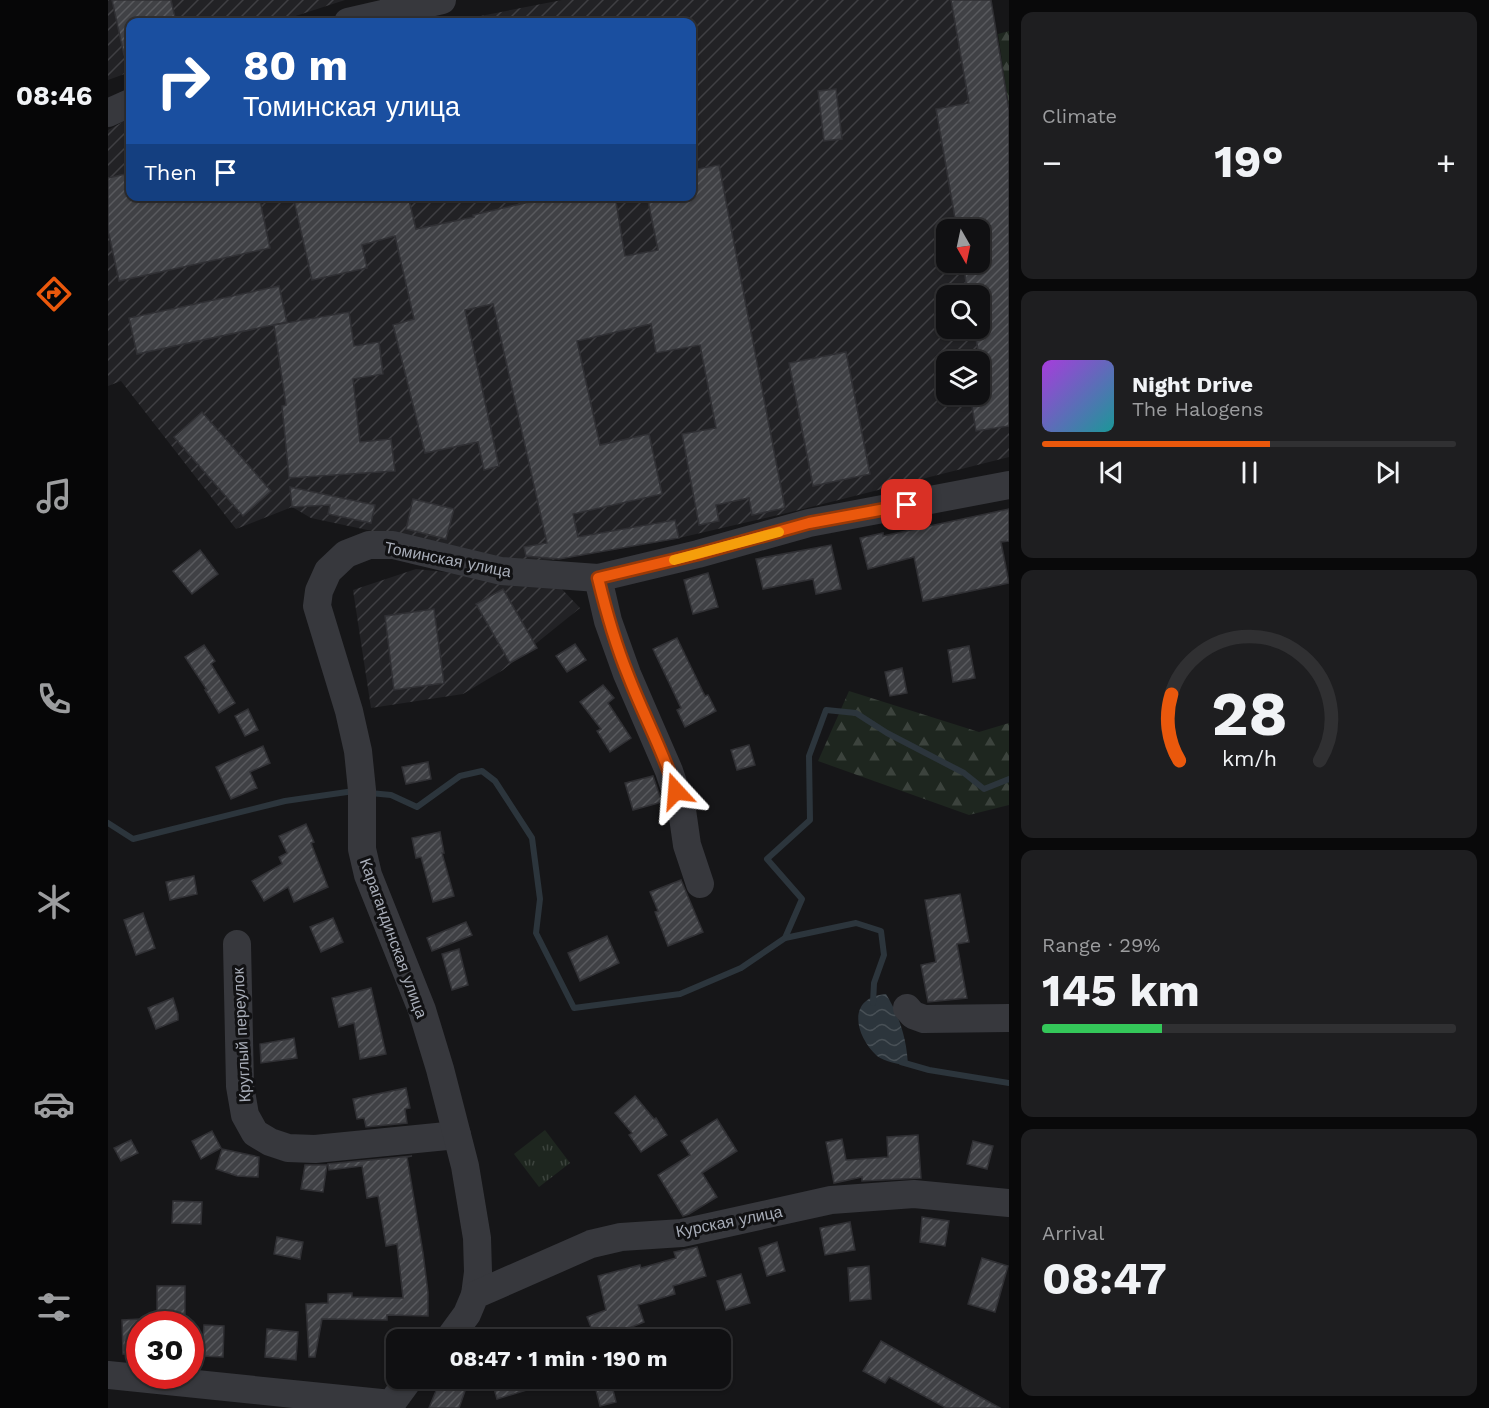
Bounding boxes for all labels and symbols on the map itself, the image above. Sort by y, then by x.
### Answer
north arrow [936,219,990,273]
pin [881,479,932,530]
street label: Томинская улица [383,538,513,581]
position arrow [644,759,708,823]
street label: Карагандинская улица [356,856,431,1021]
street label: Круглый переулок [228,966,255,1103]
street label: Курская улица [674,1202,784,1241]
speed limit sign: 30 [126,1311,204,1389]

